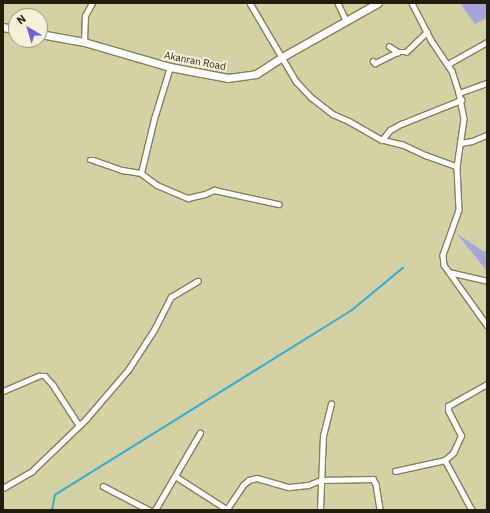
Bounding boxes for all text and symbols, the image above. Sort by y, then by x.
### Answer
north arrow [8,8,48,48]
text: N [14,11,29,27]
street label: Akanran Road [163,49,227,73]

